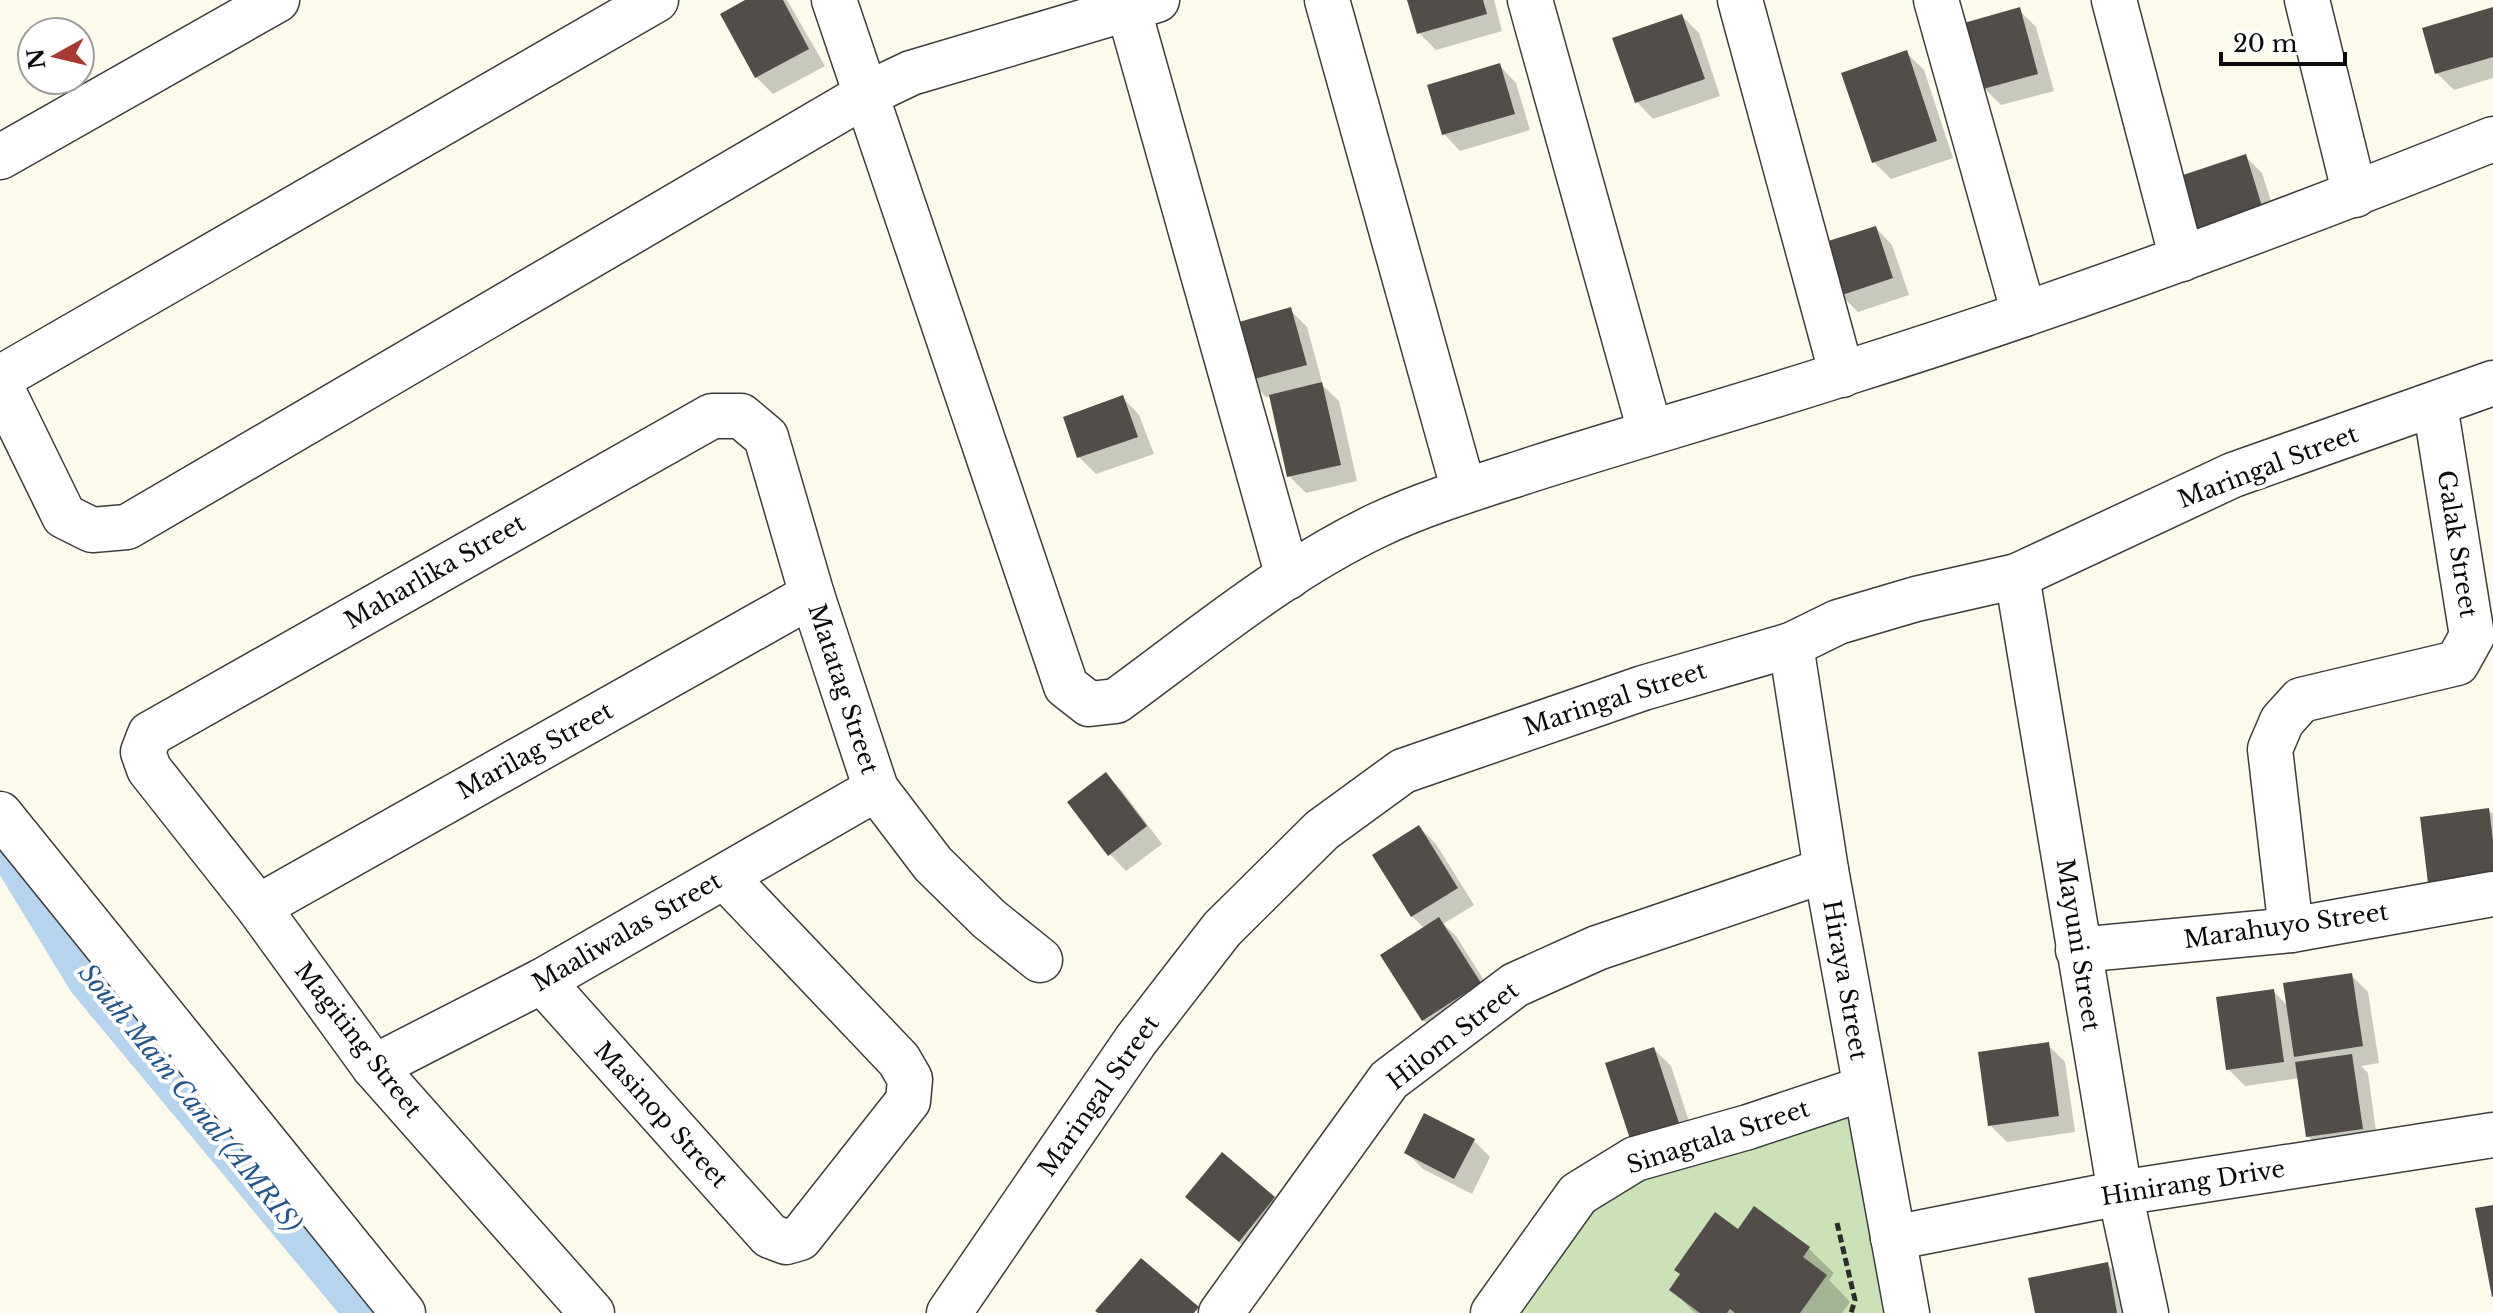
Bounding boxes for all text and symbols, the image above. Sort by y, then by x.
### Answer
north arrow [16,16,96,96]
scale bar [2221,16,2345,66]
text: 20 m [2233,29,2298,58]
text: N [22,46,51,71]
street label: Maringal Street [2174,419,2362,514]
street label: Galak Street [2432,468,2483,620]
street label: Maharlika Street [339,508,530,635]
street label: Matatag Street [802,600,885,778]
street label: Maringal Street [1520,655,1710,742]
street label: Marilag Street [452,696,618,805]
street label: Mayuni Street [2051,857,2106,1033]
street label: Maaliwalas Street [527,866,726,997]
street label: Marahuyo Street [2182,897,2390,954]
street label: Hiraya Street [1817,898,1874,1062]
street label: Magiting Street [289,956,428,1123]
water label: South Main Canal (AMRIS) [72,957,308,1239]
street label: Hilom Street [1381,975,1524,1096]
street label: Maringal Street [1032,1010,1165,1182]
street label: Masinop Street [588,1036,734,1194]
street label: Sinagtala Street [1623,1093,1813,1180]
street label: Hinirang Drive [2099,1154,2287,1211]

